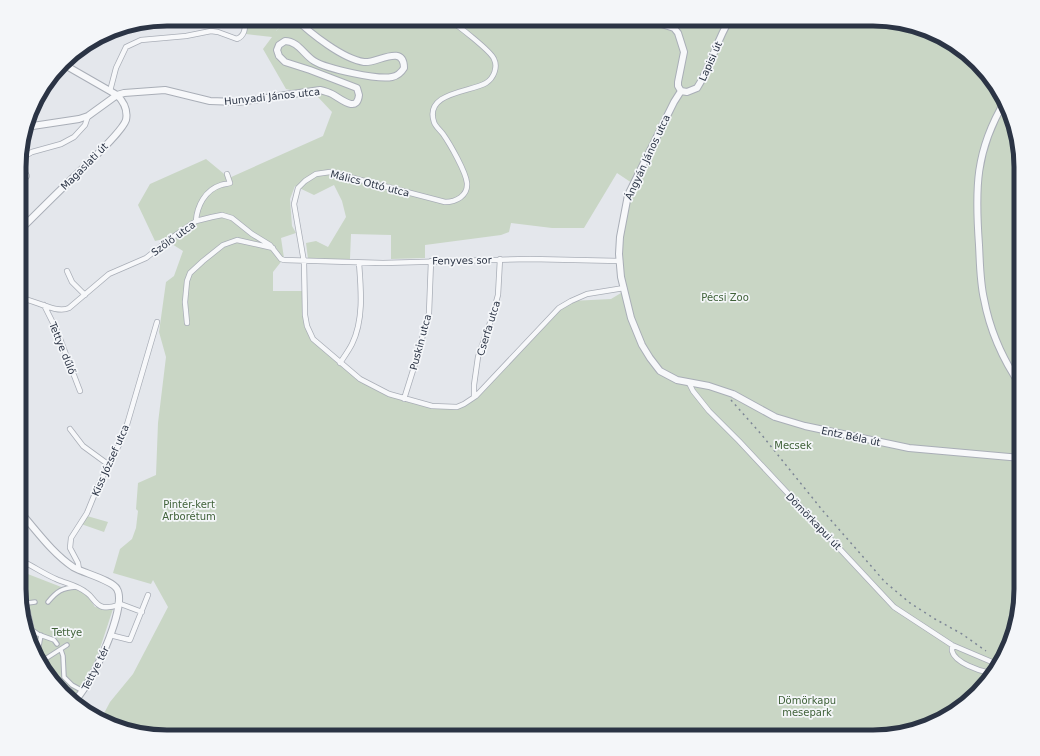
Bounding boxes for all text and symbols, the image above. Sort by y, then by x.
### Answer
street label: Lapisi út [697,40,724,83]
street label: Hunyadi János utca [224,86,321,107]
street label: Ángyán János utca [622,112,672,202]
street label: Magaslati út [59,141,110,192]
street label: Málics Ottó utca [329,168,411,199]
street label: Szőlő utca [149,219,197,258]
street label: Fenyves sor [432,254,493,267]
park label: Pécsi Zoo [701,292,749,303]
street label: Cserfa utca [475,299,502,357]
street label: Puskin utca [408,313,433,371]
street label: Tettye dűlő [47,320,78,376]
street label: Kiss József utca [90,423,131,498]
street label: Entz Béla út [820,425,882,448]
park label: Mecsek [774,440,812,451]
street label: Dömörkapui út [784,491,844,552]
park label: Pintér-kert Arborétum [162,499,216,522]
park label: Tettye [51,627,82,638]
street label: Tettye tér [79,644,112,693]
park label: Dömörkapu mesepark [778,695,836,718]

